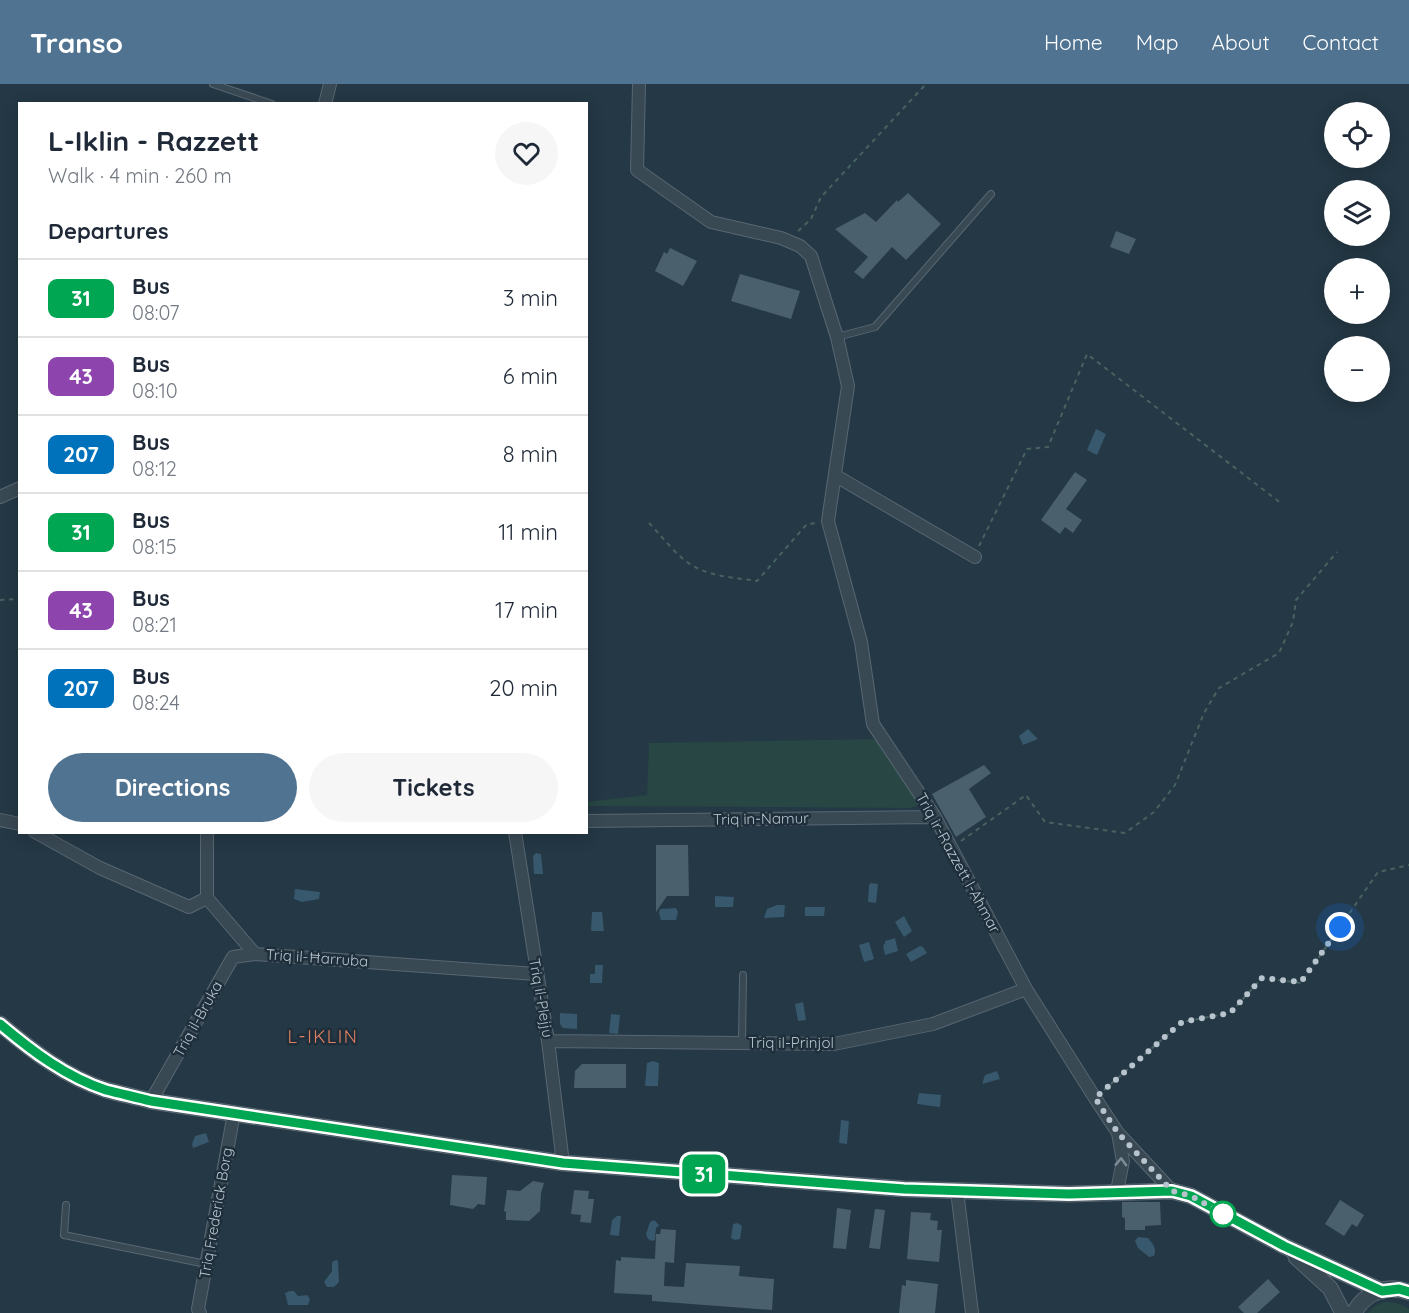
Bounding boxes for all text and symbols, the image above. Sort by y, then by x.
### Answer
text: Transo [30,25,123,60]
text: Home [1044,29,1103,55]
text: Map [1136,29,1179,55]
text: About [1212,29,1270,55]
text: Contact [1303,29,1379,55]
map controls [1324,102,1390,402]
button: locate [1324,102,1390,168]
button: heart [495,122,558,185]
text: L-Iklin - Razzett [48,123,259,158]
text: Walk · 4 min · 260 m [48,163,232,188]
button: layers [1324,180,1390,246]
text: Departures [48,217,169,245]
button: + [1324,258,1390,324]
text: Bus [132,272,170,300]
text: 3 min [503,284,558,312]
text: 31 [71,285,91,311]
text: 08:07 [132,300,180,325]
button: − [1324,336,1390,402]
text: Bus [132,350,170,378]
text: 6 min [503,362,558,390]
text: 43 [69,363,93,389]
text: 08:10 [132,378,178,403]
text: Bus [132,428,170,456]
text: 8 min [503,440,558,468]
text: 207 [63,441,99,467]
text: 08:12 [132,456,177,481]
text: Bus [132,506,170,534]
text: 11 min [498,518,558,546]
text: 31 [71,519,91,545]
text: 08:15 [132,534,177,559]
text: Bus [132,584,170,612]
text: 17 min [495,596,558,624]
text: 43 [69,597,93,623]
text: 08:21 [132,612,177,637]
text: Bus [132,662,170,690]
text: 20 min [489,674,558,702]
text: 207 [63,675,99,701]
text: 08:24 [132,690,180,715]
button: Directions [48,753,297,822]
button: Tickets [309,753,558,822]
street label: Triq ir-Razzett l-Aħmar [912,789,1005,936]
street label: Triq in-Namur [713,808,809,829]
your location [1325,912,1355,942]
street label: Triq il-Ħarruba [265,944,369,971]
street label: Triq il-Plejju [525,957,558,1039]
street label: Triq il-Bruka [169,977,226,1060]
district label: L-IKLIN [288,1025,358,1048]
street label: Triq il-Prinjol [748,1033,834,1052]
street label: Triq Frederick Borg [195,1146,236,1280]
line badge: 31 [677,1154,731,1194]
one-way arrow [1114,1158,1127,1167]
text: 31 [694,1161,714,1187]
unlabelled marker [1210,1201,1236,1227]

